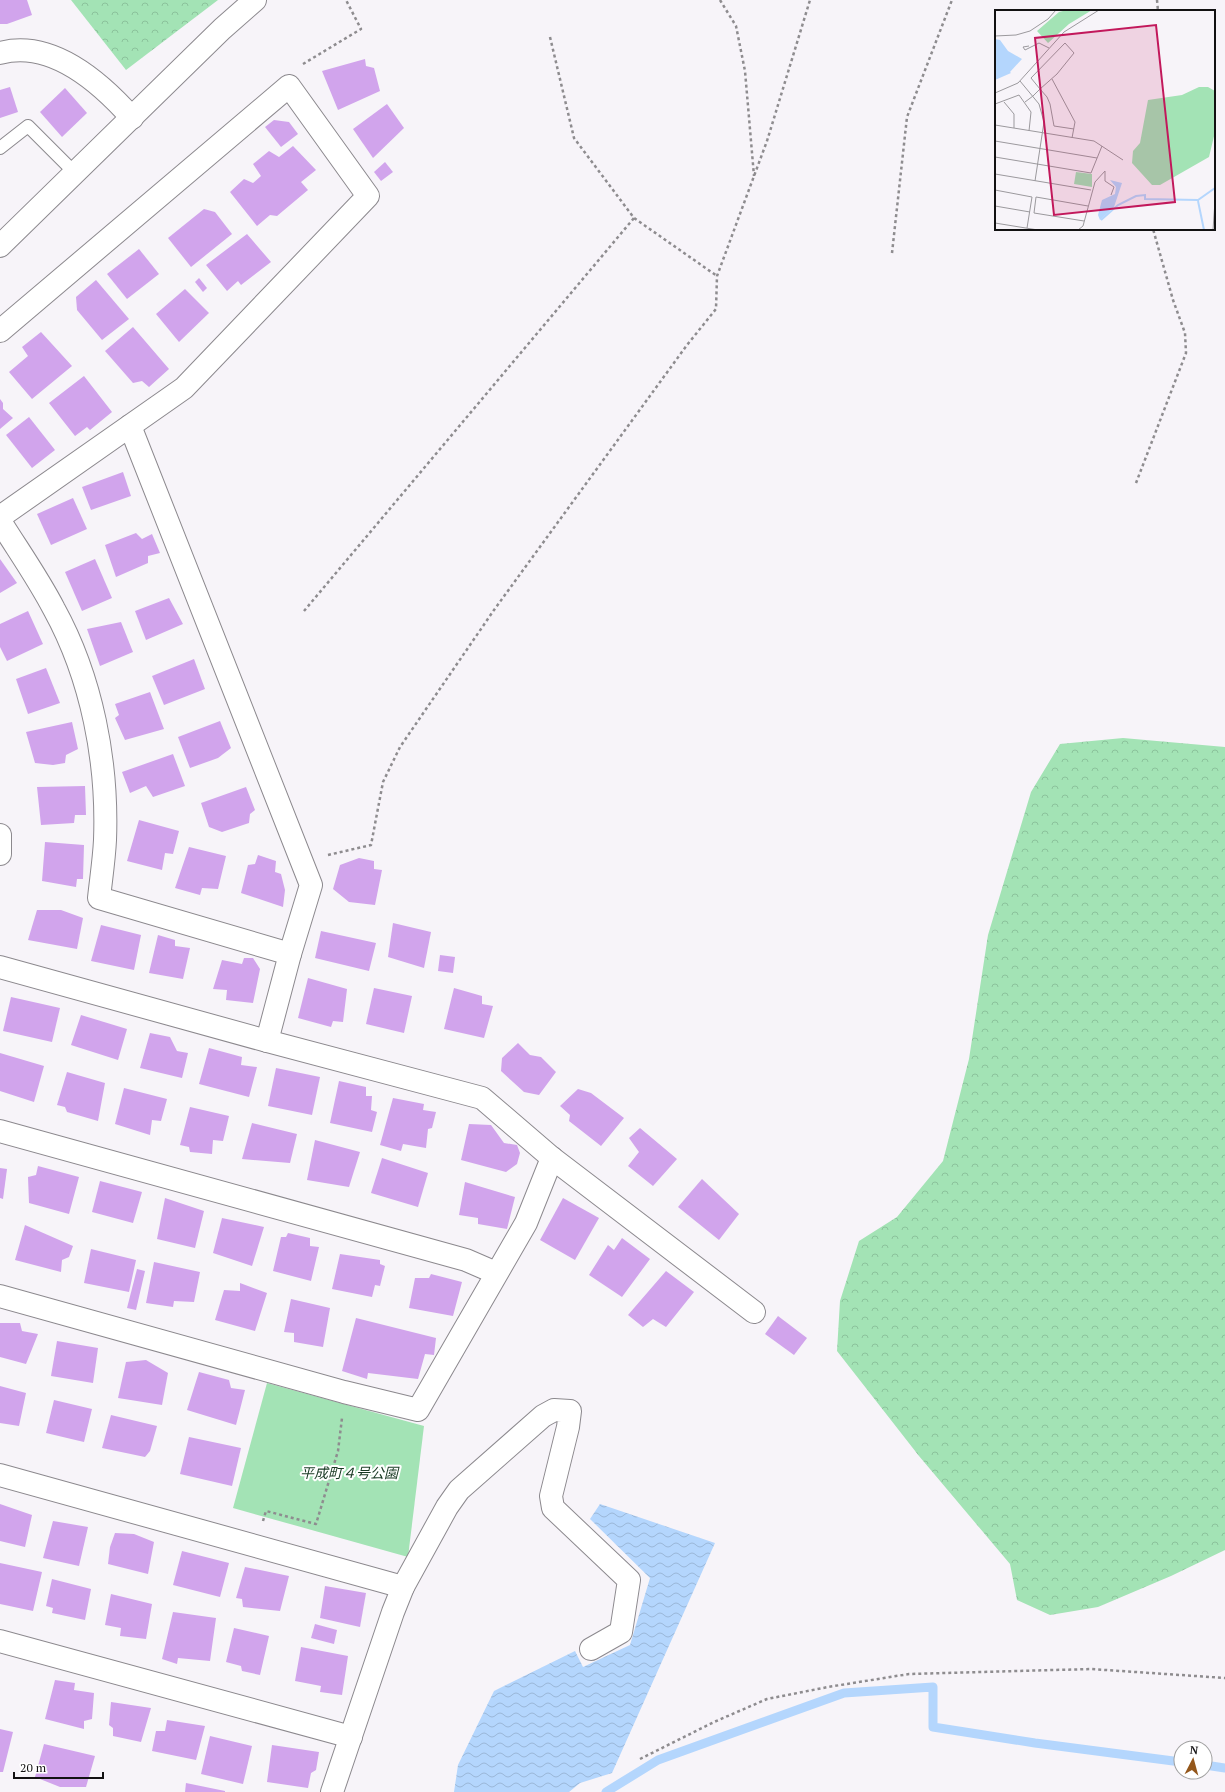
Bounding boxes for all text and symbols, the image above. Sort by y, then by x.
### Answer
inset map [995,10,1215,230]
park label: 平成町４号公園 [300,1463,400,1482]
north arrow [1173,1740,1213,1780]
text: N [1189,1743,1200,1758]
scale bar [14,1754,103,1780]
text: 20 m [20,1760,47,1775]

